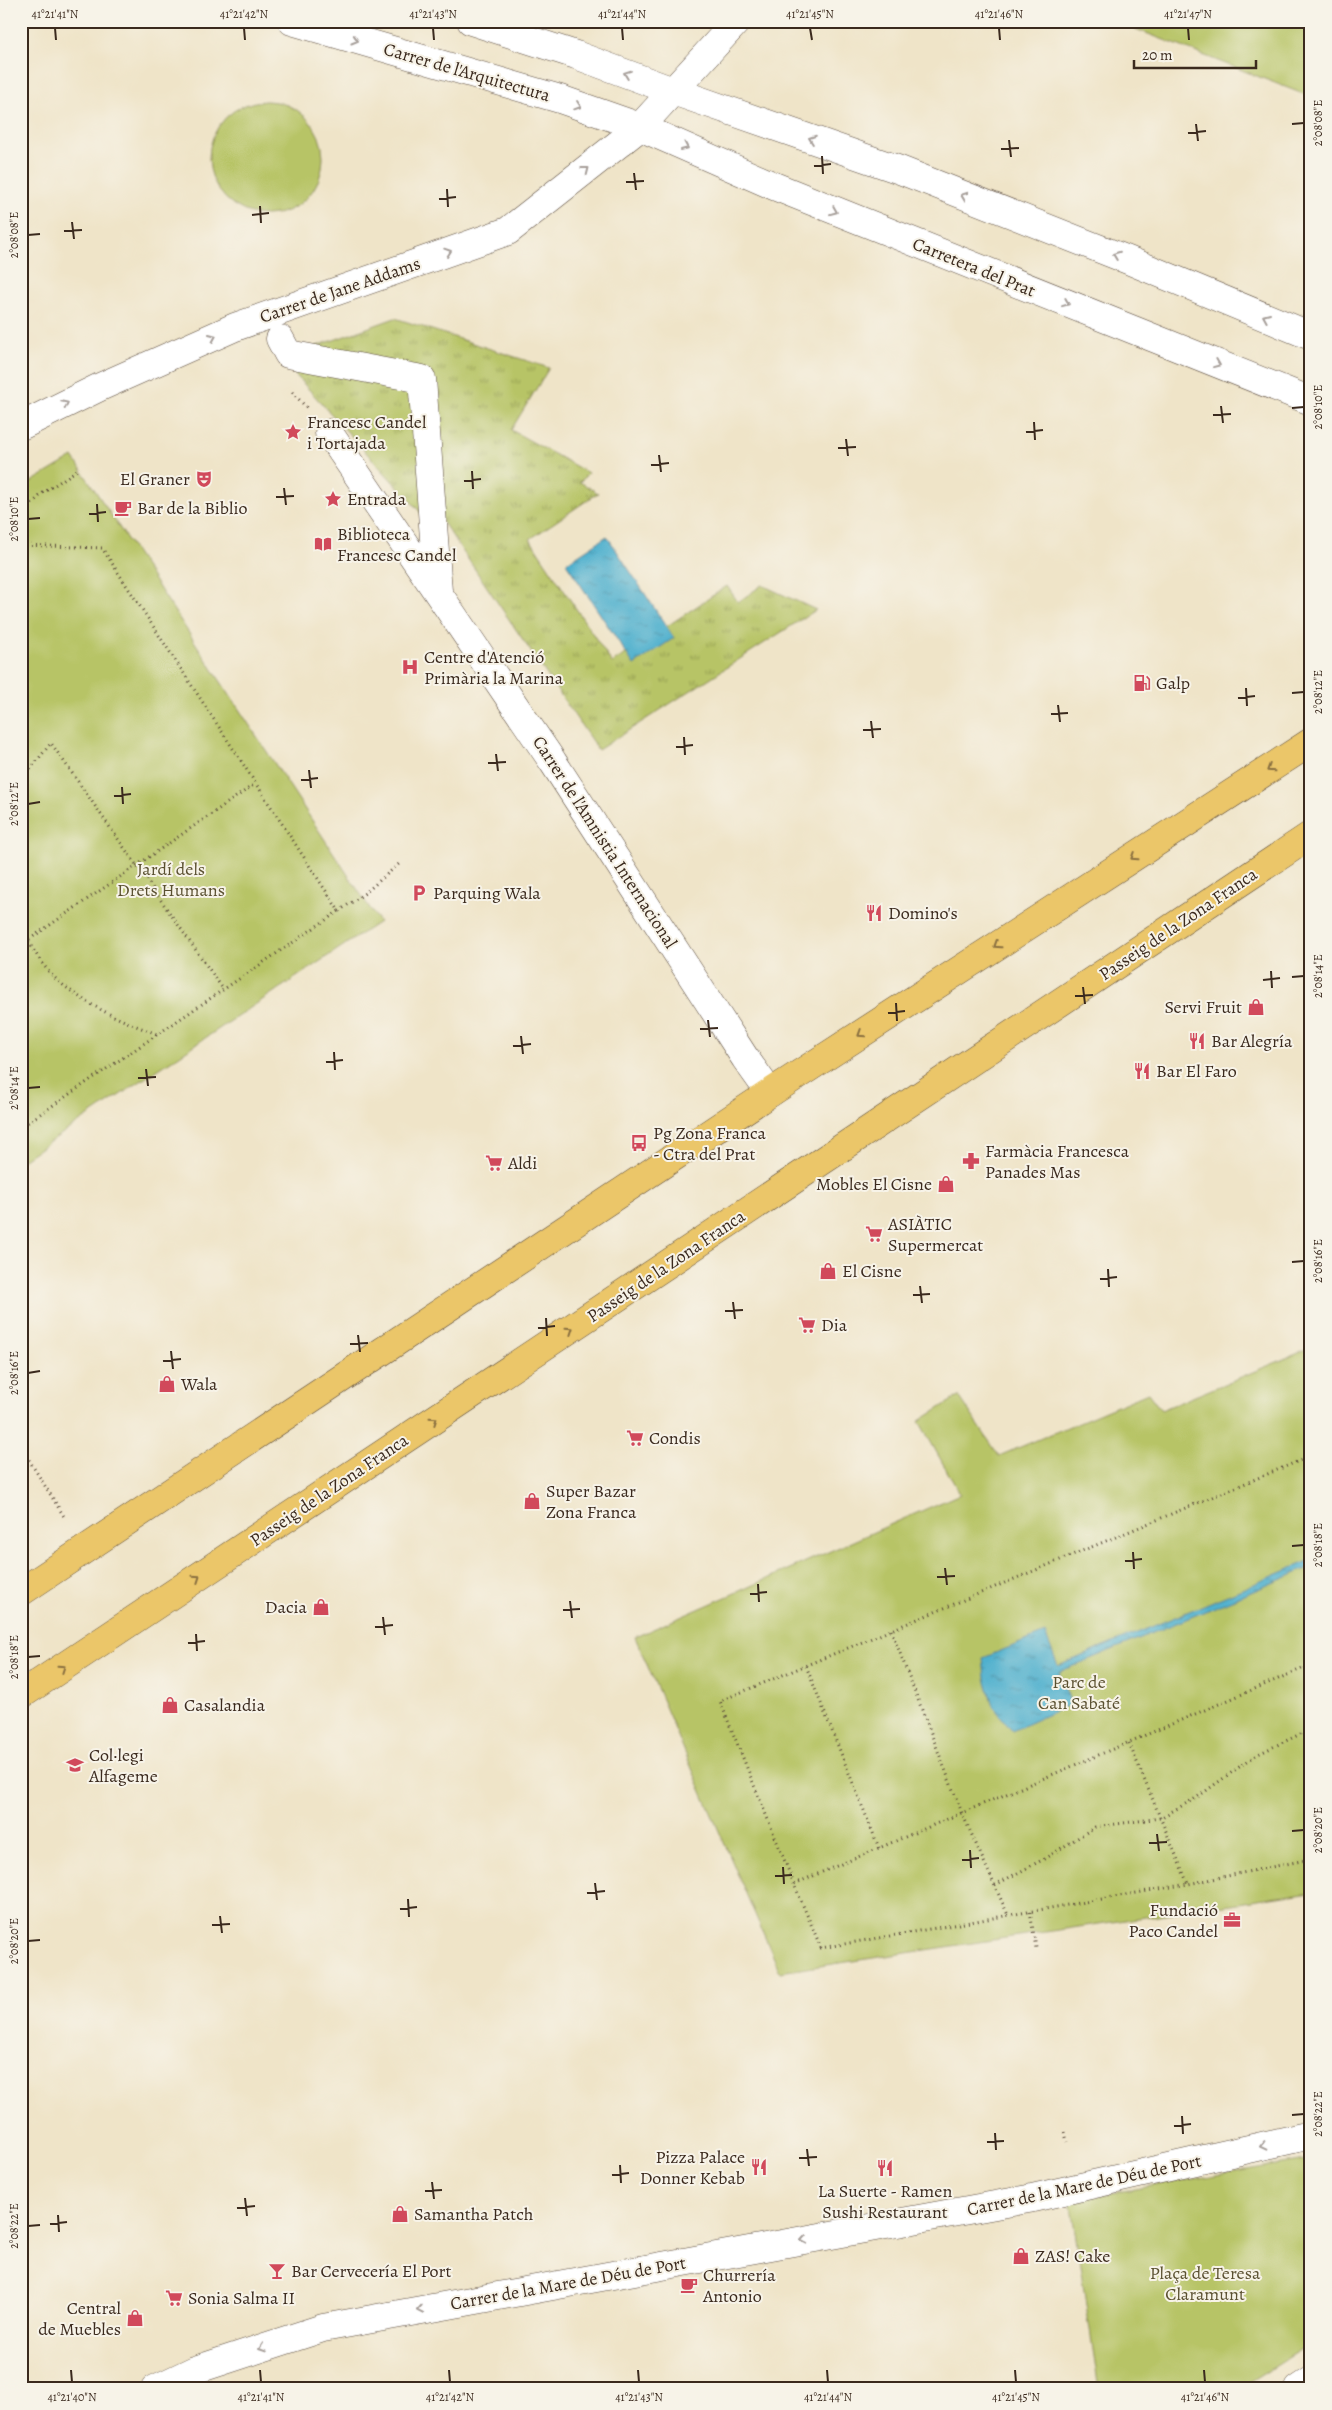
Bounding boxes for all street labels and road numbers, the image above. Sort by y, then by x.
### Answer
street label: Carrer de l'Arquitectura [381,37,554,107]
street label: Carretera del Prat [909,231,1039,303]
street label: Carrer de Jane Addams [256,251,424,329]
street label: Carrer de l'Amnistia Internacional [527,731,683,953]
street label: Passeig de la Zona Franca [1094,862,1262,986]
street label: Passeig de la Zona Franca [582,1204,750,1328]
street label: Passeig de la Zona Franca [245,1428,413,1552]
street label: Carrer de la Mare de Déu de Port [965,2148,1203,2222]
street label: Carrer de la Mare de Déu de Port [448,2250,688,2316]

